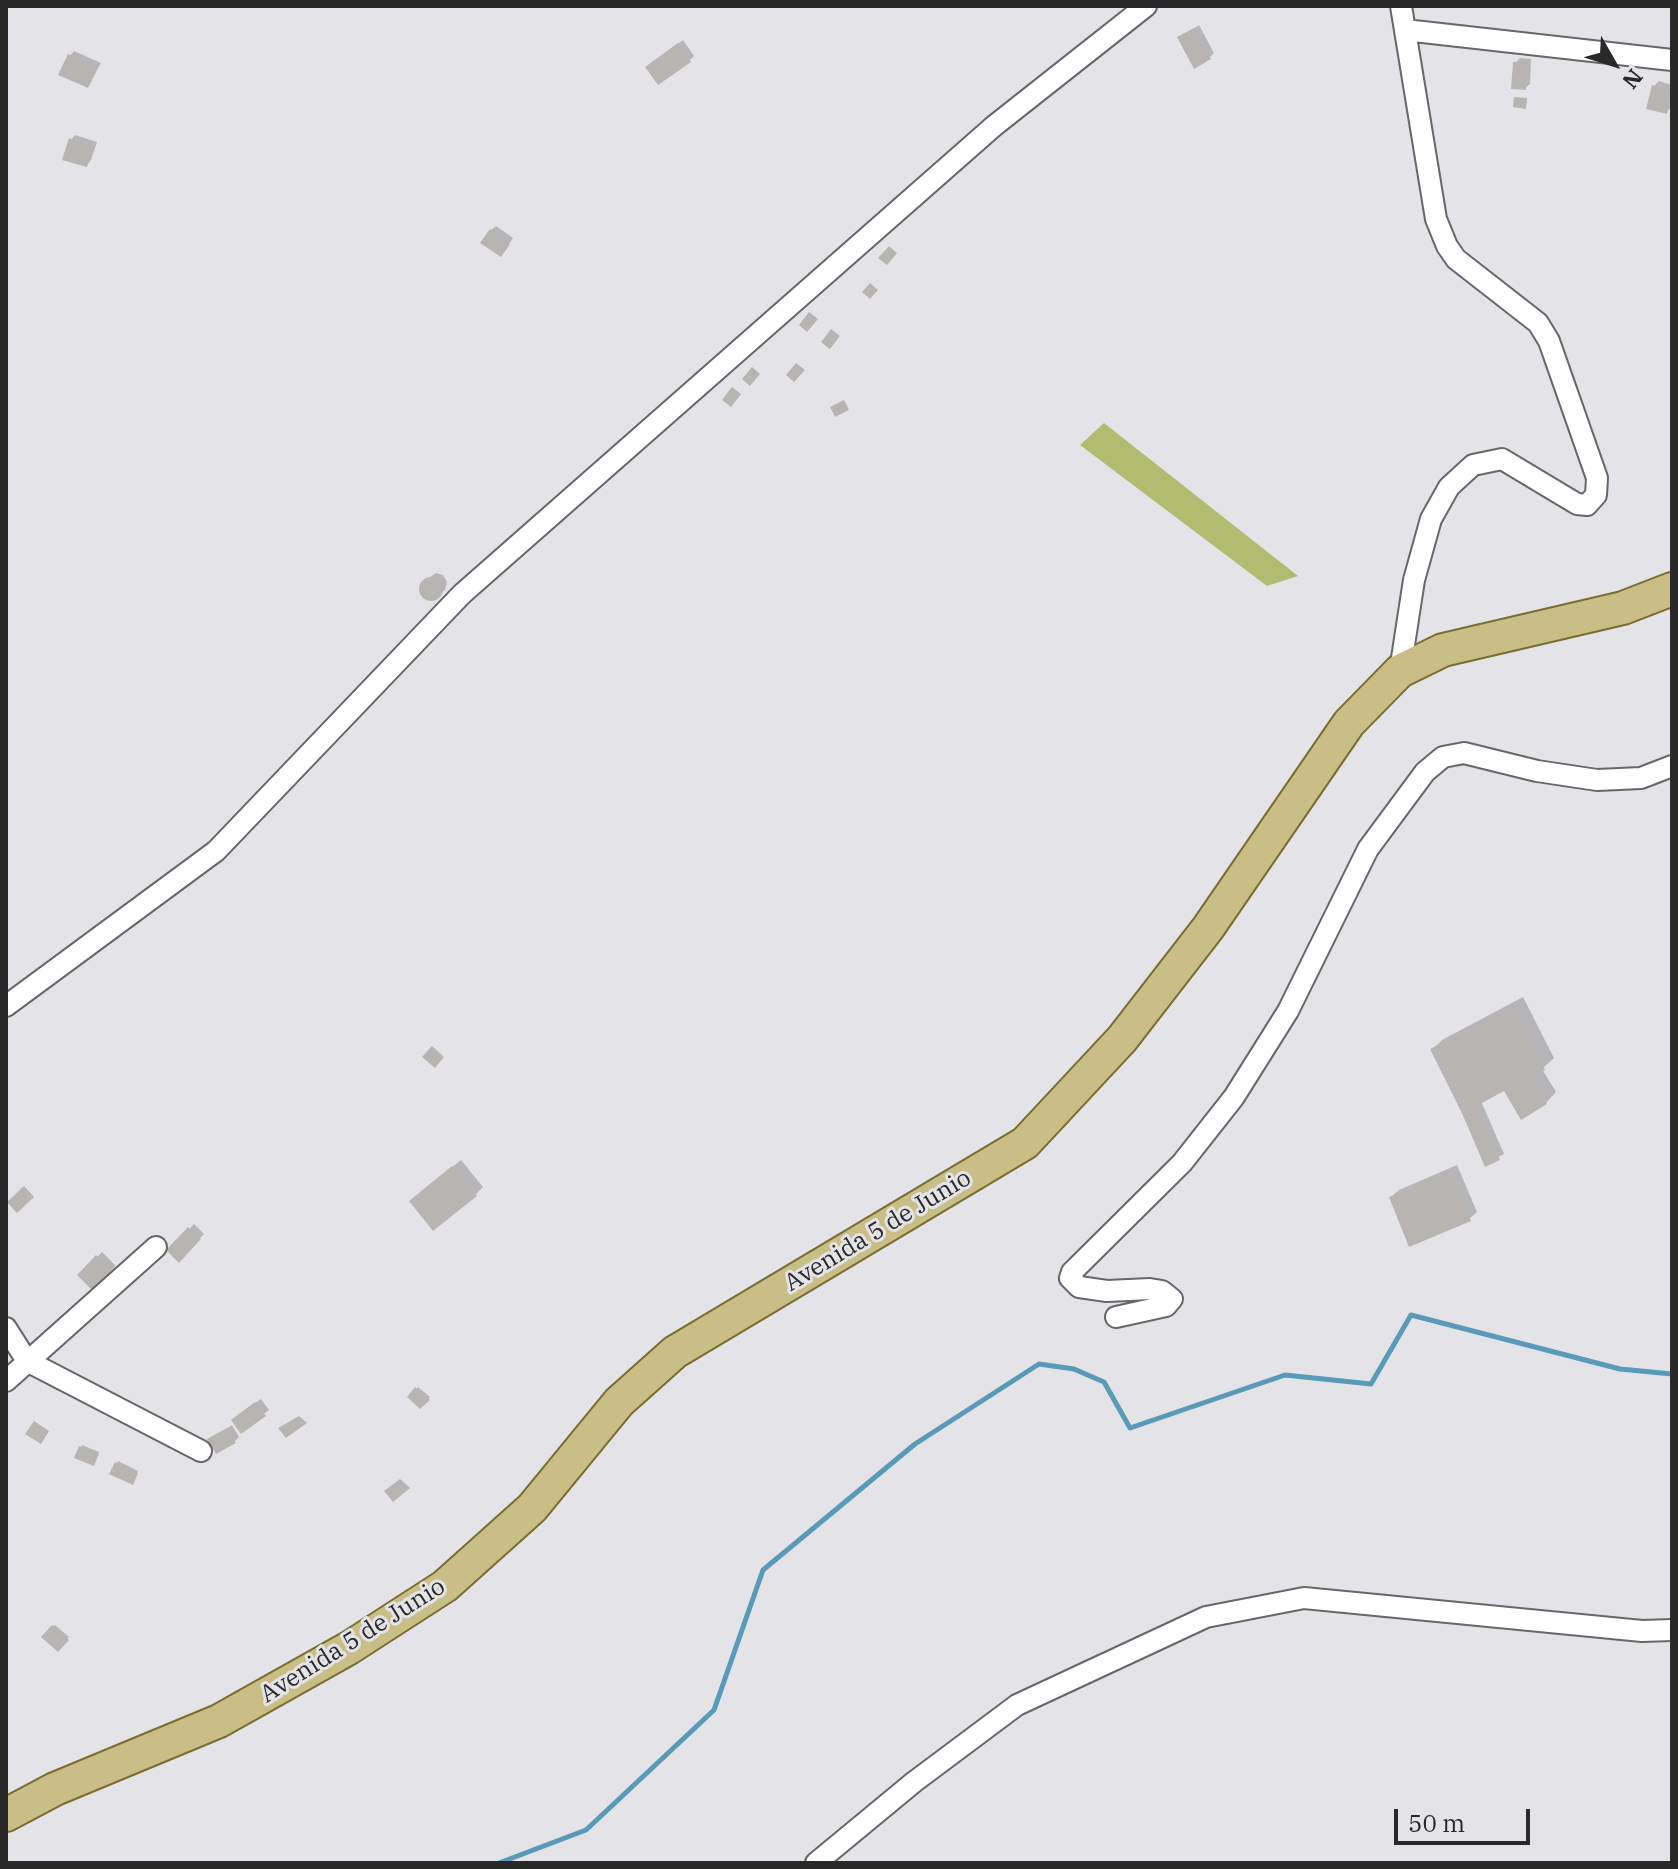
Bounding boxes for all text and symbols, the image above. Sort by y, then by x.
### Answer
north arrow [1574,24,1654,104]
text: N [1616,64,1650,95]
street label: Avenida 5 de Junio [779,1164,977,1298]
street label: Avenida 5 de Junio [255,1572,451,1710]
scale bar [1398,1793,1534,1843]
text: 50 m [1408,1807,1465,1839]

